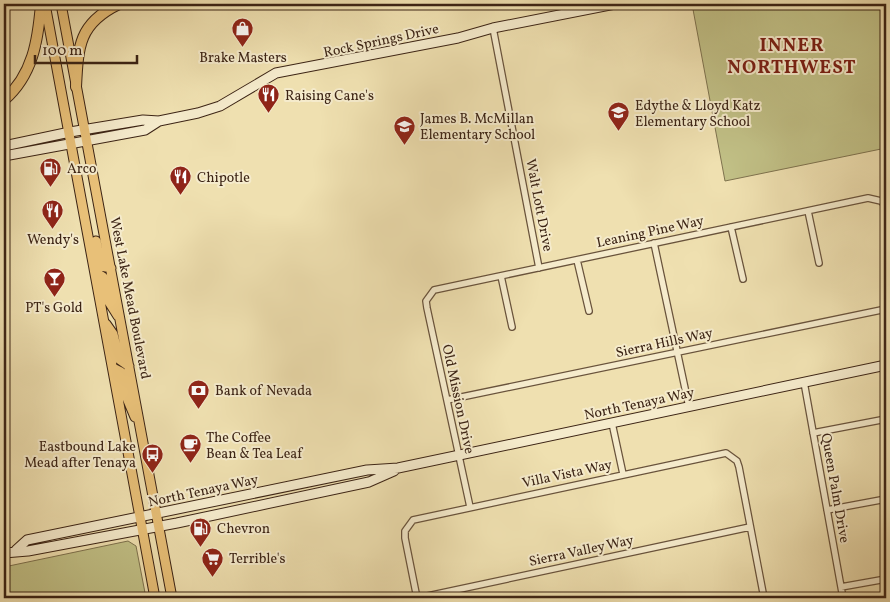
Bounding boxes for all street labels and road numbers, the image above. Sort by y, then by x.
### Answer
street label: Rock Springs Drive [322,20,441,63]
street label: Walt Lott Drive [520,157,557,254]
street label: Leaning Pine Way [595,212,706,253]
street label: West Lake Mead Boulevard [104,216,155,381]
street label: Sierra Hills Way [614,324,715,363]
street label: Old Mission Drive [437,343,478,456]
street label: North Tenaya Way [582,383,697,425]
street label: Queen Palm Drive [816,432,854,545]
street label: Villa Vista Way [521,456,614,493]
street label: North Tenaya Way [146,470,261,512]
street label: Sierra Valley Way [527,531,636,572]

